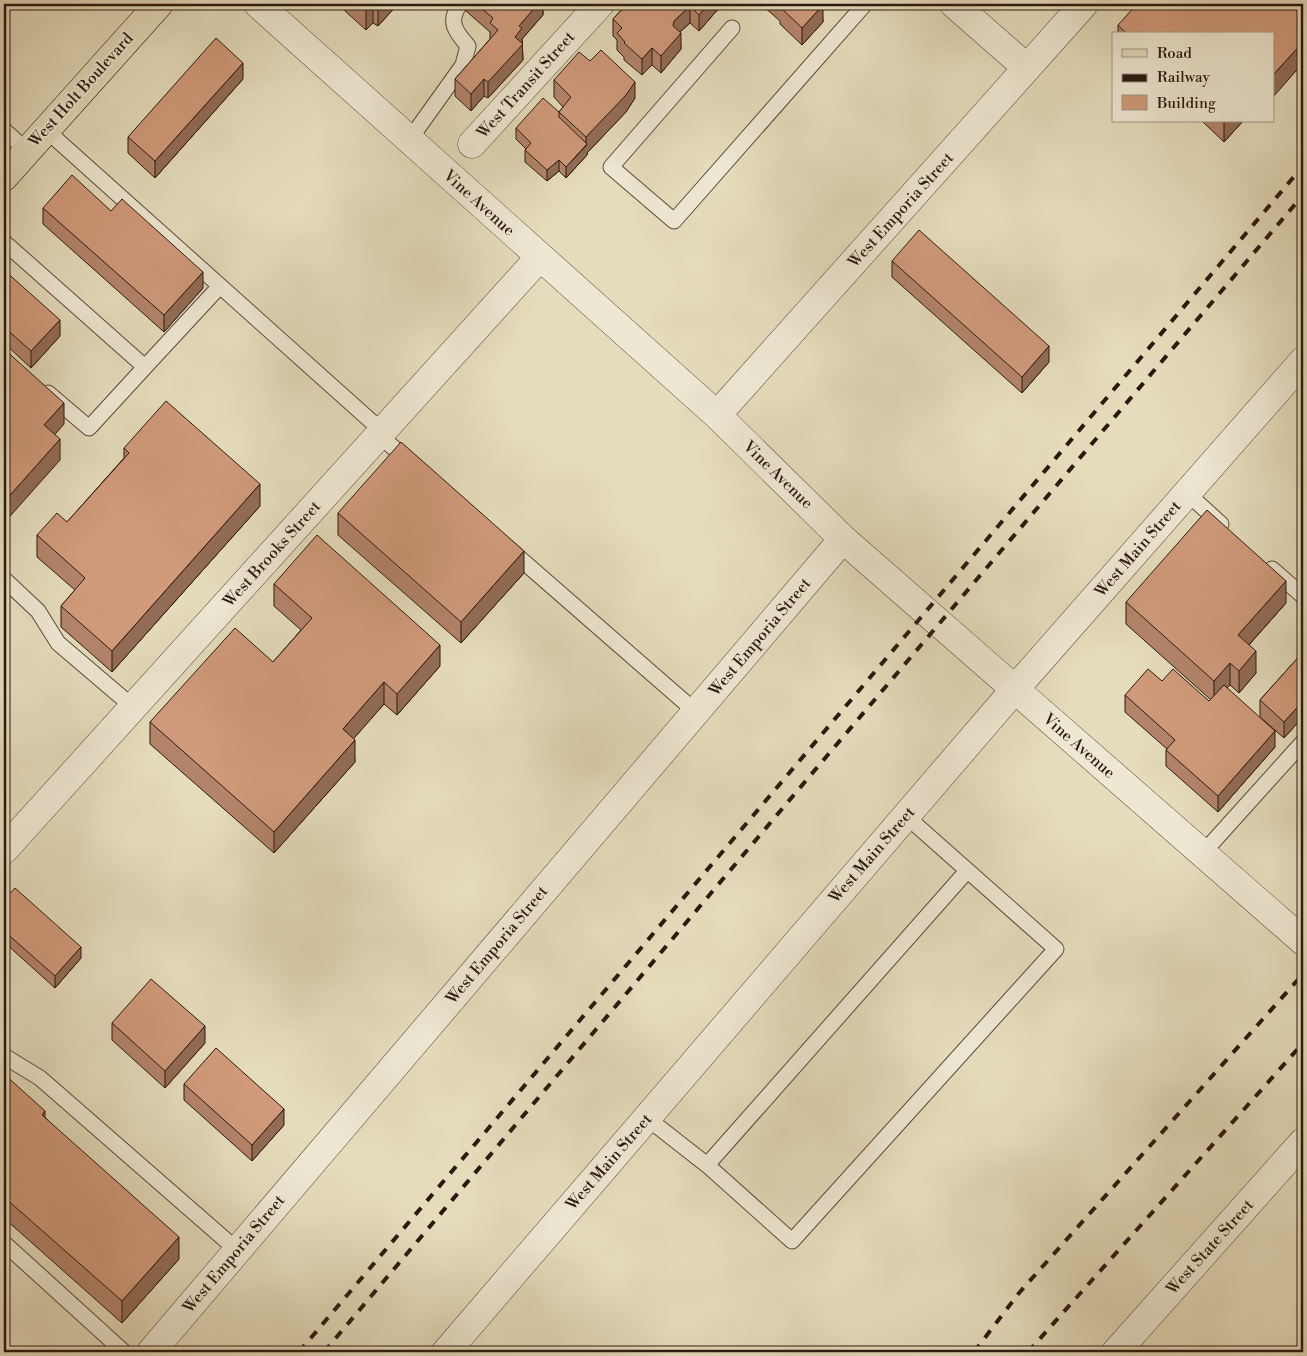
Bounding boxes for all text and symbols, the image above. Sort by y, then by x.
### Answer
street label: West Transit Street [472,27,580,143]
street label: West Holt Boulevard [24,29,138,152]
legend [1112,32,1274,122]
text: Road [1157,44,1192,63]
text: Railway [1157,68,1211,87]
text: Building [1156,94,1216,113]
street label: West Emporia Street [843,148,958,273]
street label: Vine Avenue [438,165,519,240]
street label: Vine Avenue [738,436,817,513]
street label: West Brooks Street [218,496,325,612]
street label: West Main Street [1090,496,1186,602]
street label: West Emporia Street [704,574,816,701]
street label: Vine Avenue [1038,708,1119,783]
street label: West Main Street [824,802,920,908]
street label: West Emporia Street [441,882,553,1009]
street label: West Main Street [561,1109,657,1215]
street label: West Emporia Street [178,1191,290,1318]
street label: West State Street [1161,1195,1258,1299]

